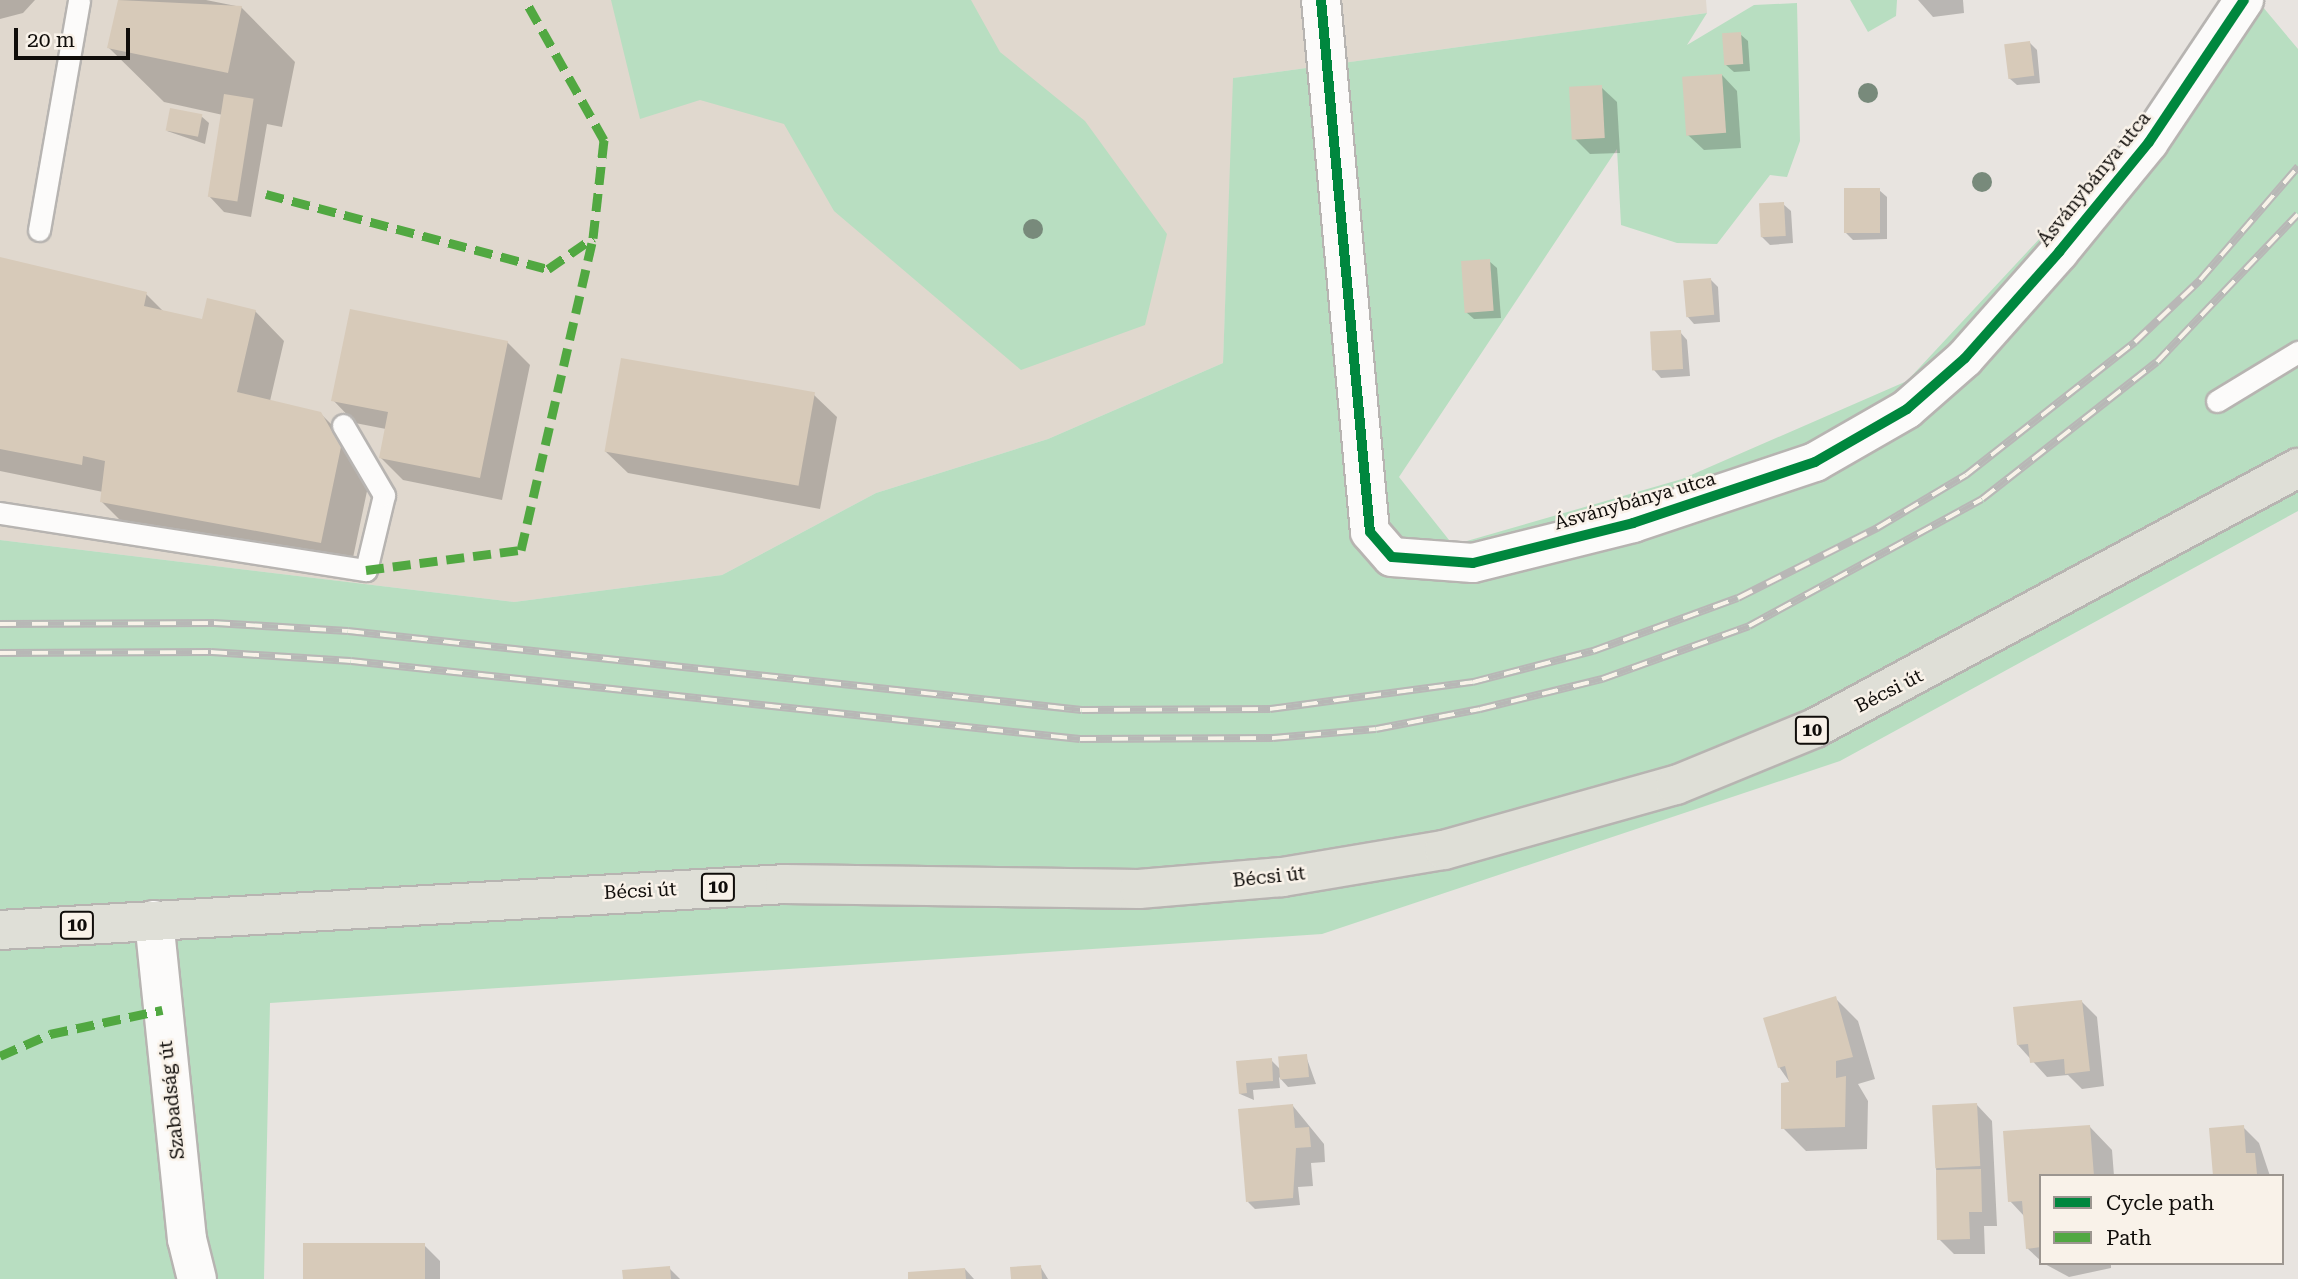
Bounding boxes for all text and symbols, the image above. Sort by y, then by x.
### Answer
scale bar [18,14,133,58]
text: 20 m [27,28,75,52]
street label: Ásványbánya utca [2033,107,2155,251]
street label: Ásványbánya utca [1552,467,1718,535]
street label: Bécsi út [1851,664,1927,718]
road number: 10 [1794,716,1829,744]
street label: Bécsi út [1232,862,1306,892]
road number: 10 [700,872,736,902]
street label: Bécsi út [603,878,677,904]
road number: 10 [60,910,94,940]
street label: Szabadság út [154,1040,190,1160]
legend [2039,1174,2284,1265]
text: Cycle path [2106,1191,2214,1215]
text: Path [2106,1226,2152,1250]

